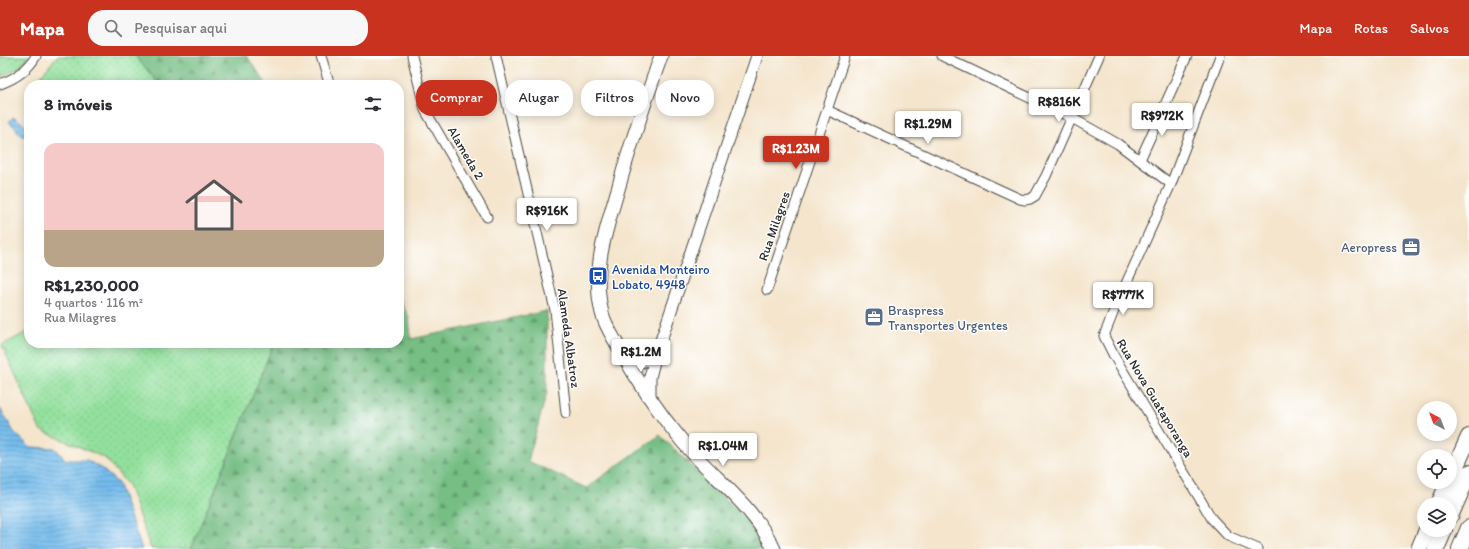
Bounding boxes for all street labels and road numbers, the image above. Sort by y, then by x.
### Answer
street label: Alameda 2 [445,124,487,182]
street label: Rua Milagres [755,189,793,263]
street label: Alameda Albatroz [555,287,583,389]
street label: Rua Nova Guataporanga [1114,336,1196,460]

